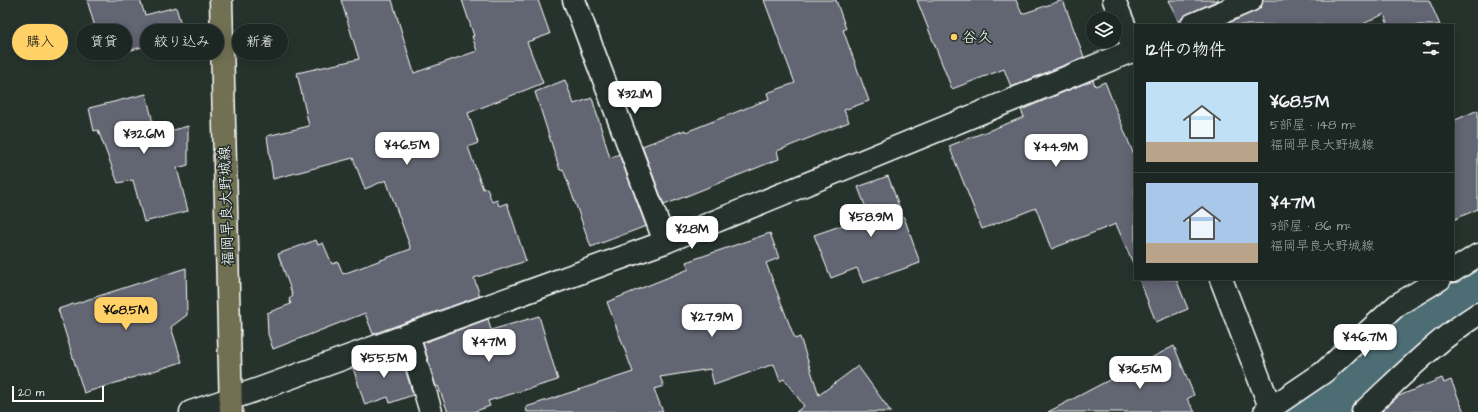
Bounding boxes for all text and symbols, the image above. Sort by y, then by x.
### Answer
map controls [1086,12,1122,48]
button: layers [1086,12,1122,48]
chip: 購入 [12,24,68,60]
chip: 賃貸 [76,24,132,60]
chip: 絞り込み [140,24,224,60]
chip: 新着 [232,24,288,60]
place label: 谷久 [962,27,992,48]
marker: 谷久 [949,32,959,42]
icon: filters [1420,37,1442,59]
text: 12件の物件 [1146,38,1226,62]
pin: ¥32.1M [602,81,668,115]
text: ¥32.1M [617,85,653,103]
text: ¥68.5M [1270,90,1329,114]
icon: home [1178,98,1226,146]
text: 5部屋 · 148 m² [1270,116,1357,134]
pin: ¥32.6M [111,121,177,155]
text: ¥32.6M [123,125,165,143]
pin: ¥46.5M [374,132,440,166]
pin: ¥44.9M [1023,134,1089,168]
text: ¥46.5M [384,136,430,154]
text: 福岡早良大野城線 [1270,136,1374,154]
text: ¥44.9M [1034,138,1078,156]
street label: 福岡早良大野城線 [214,146,239,266]
text: ¥47M [1270,191,1315,215]
icon: home [1178,199,1226,247]
pin: ¥58.9M [838,204,904,238]
text: ¥58.9M [849,208,893,226]
pin: ¥28M [668,216,716,250]
text: 3部屋 · 86 m² [1270,217,1352,235]
text: ¥28M [675,220,709,238]
text: 福岡早良大野城線 [1270,237,1374,255]
pin: ¥68.5M [93,297,159,331]
text: ¥68.5M [103,301,149,319]
pin: ¥27.9M [679,304,745,338]
text: ¥27.9M [691,308,733,326]
pin: ¥46.7M [1332,324,1398,358]
text: ¥46.7M [1343,328,1387,346]
pin: ¥47M [465,329,513,363]
text: ¥47M [472,333,506,351]
pin: ¥55.5M [351,345,417,379]
text: ¥55.5M [360,349,408,367]
pin: ¥36.5M [1107,356,1173,390]
text: ¥36.5M [1118,360,1162,378]
scale bar [12,384,104,403]
text: 20 m [18,385,44,400]

